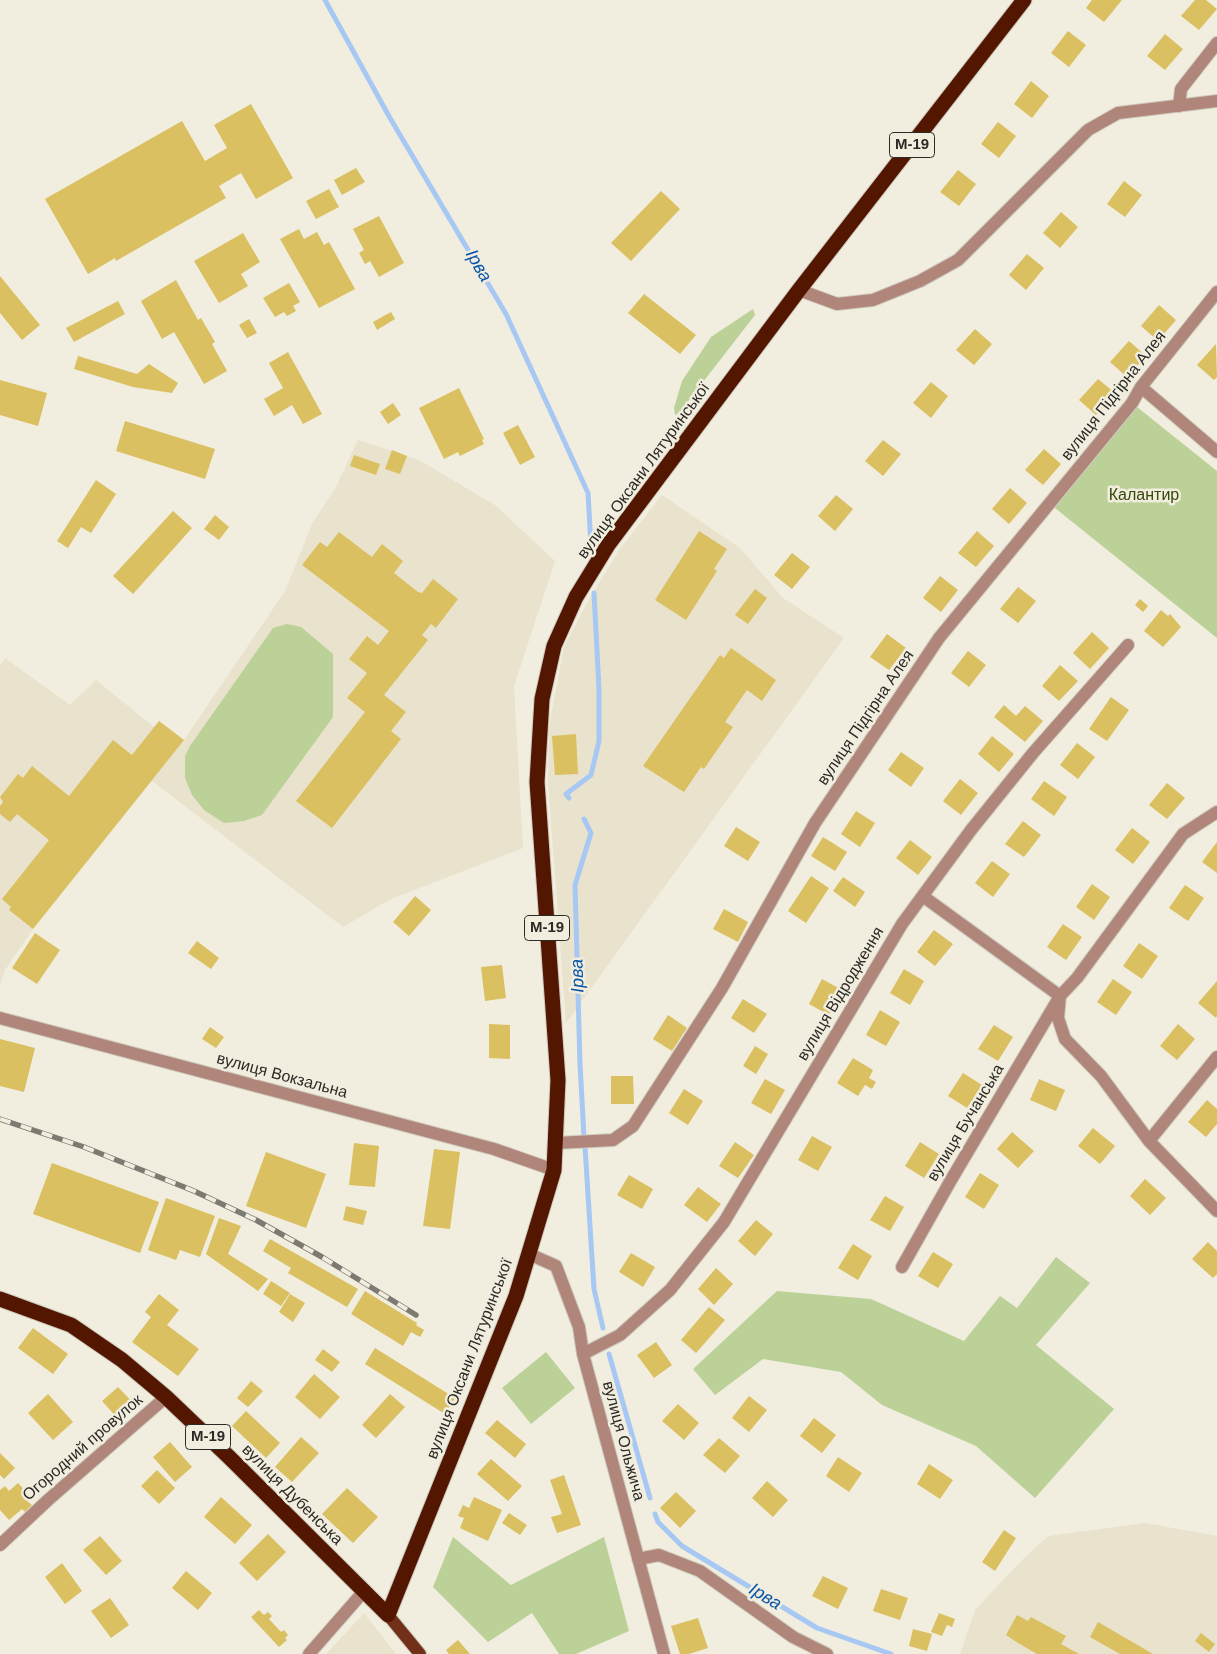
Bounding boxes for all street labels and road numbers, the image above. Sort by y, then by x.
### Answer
road number: М-19 [890,132,934,158]
street label: вулиця Підгірна Алея [1058,328,1170,464]
street label: вулиця Оксани Лятуринської [574,379,714,563]
street label: вулиця Підгірна Алея [814,647,918,789]
road number: М-19 [524,916,570,940]
street label: вулиця Відродження [793,924,889,1064]
street label: вулиця Вокзальна [214,1049,350,1103]
street label: вулиця Бучанська [923,1061,1009,1185]
street label: вулиця Оксани Лятуринської [423,1256,517,1462]
street label: вулиця Ольжича [598,1379,648,1503]
street label: Огородний провулок [19,1391,147,1505]
road number: М-19 [186,1424,230,1450]
street label: вулиця Дубенська [237,1440,347,1550]

